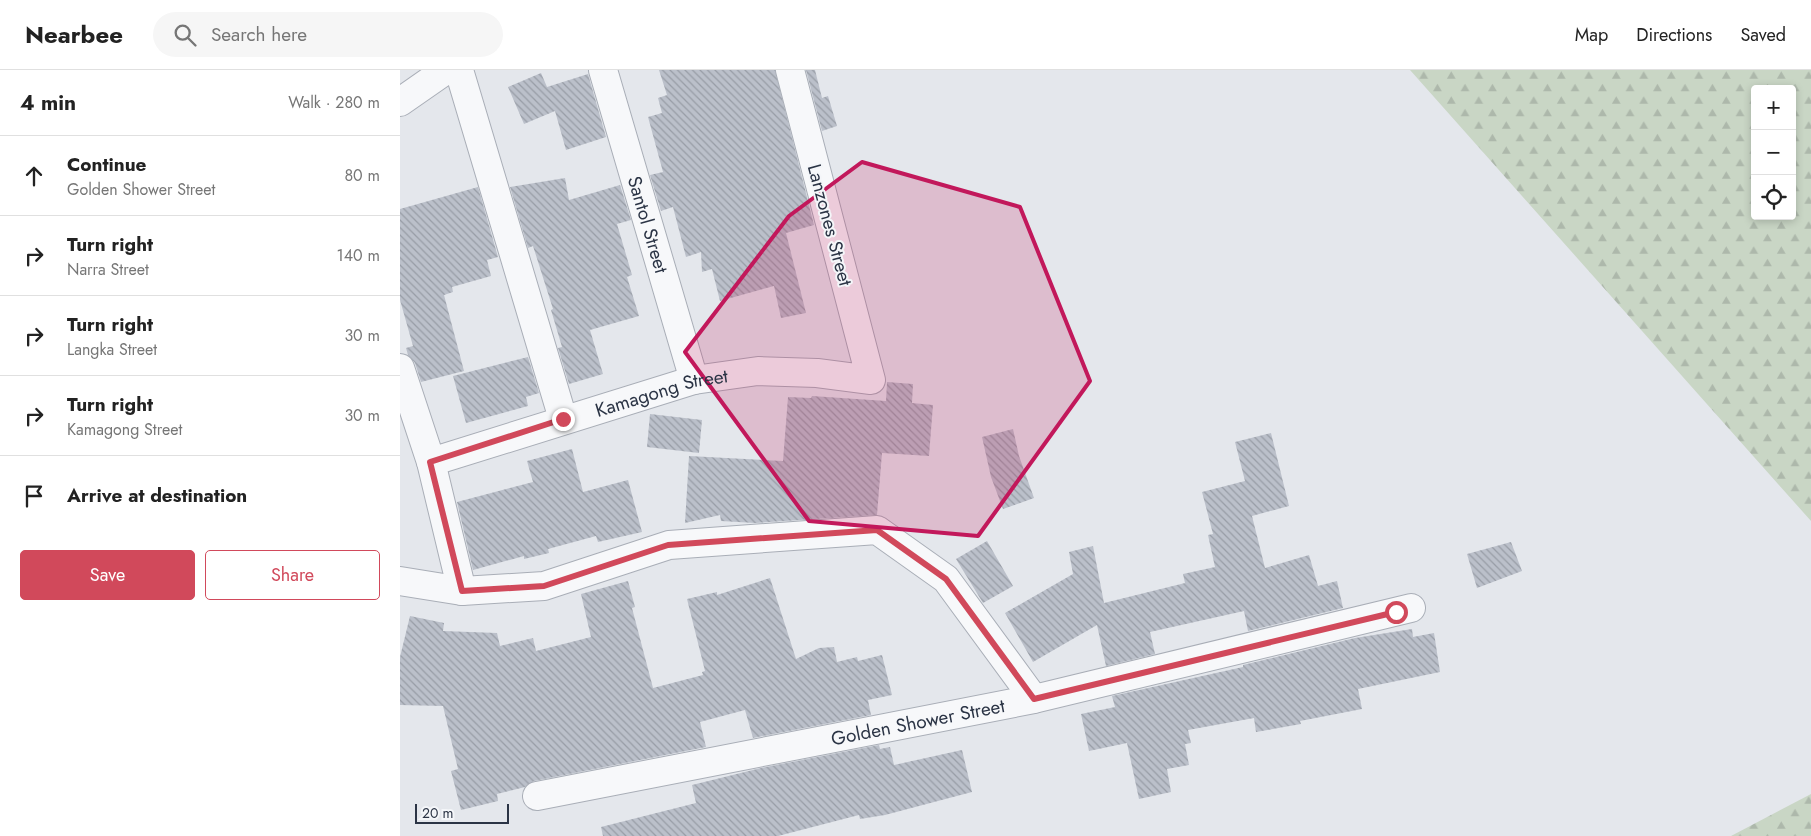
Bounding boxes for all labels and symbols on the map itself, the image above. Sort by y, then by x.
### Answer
street label: Lanzones Street [801,161,859,289]
street label: Santol Street [621,173,675,277]
street label: Kamagong Street [592,362,730,424]
route end [552,408,575,431]
route start [1385,601,1408,624]
street label: Golden Shower Street [829,691,1007,752]
scale bar [415,801,509,824]

